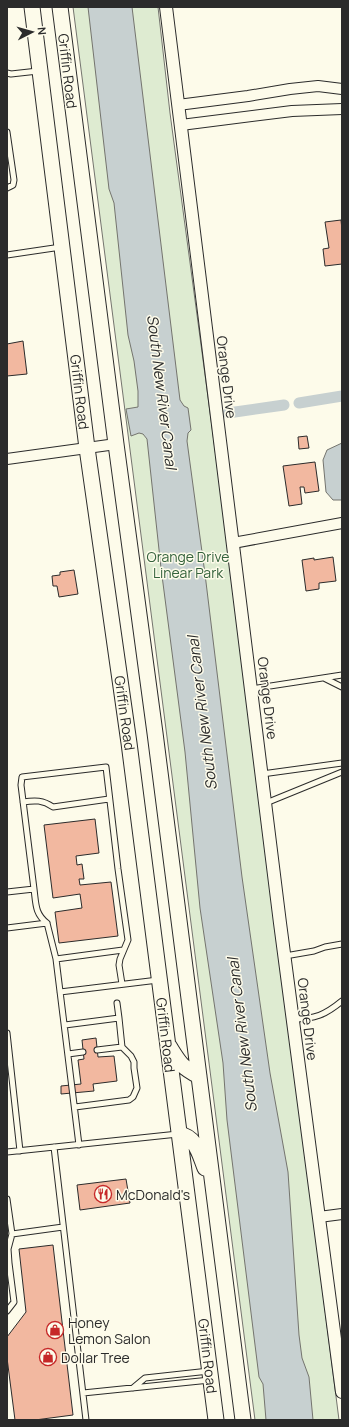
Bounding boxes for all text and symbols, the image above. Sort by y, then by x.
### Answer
north arrow [12,12,52,52]
text: N [35,26,50,36]
street label: Griffin Road [54,32,82,110]
water label: South New River Canal [142,314,182,473]
street label: Orange Drive [213,335,241,419]
street label: Griffin Road [66,353,94,431]
park label: Orange Drive Linear Park [147,547,230,582]
water label: South New River Canal [182,632,222,791]
street label: Orange Drive [254,656,282,740]
street label: Griffin Road [110,674,140,752]
water label: South New River Canal [222,954,262,1113]
street label: Orange Drive [294,977,322,1061]
street label: Griffin Road [152,996,180,1074]
restaurant icon: McDonald's [93,1184,113,1204]
place label: McDonald's [116,1185,190,1204]
place label: Honey Lemon Salon [68,1313,151,1348]
street label: Griffin Road [194,1317,222,1395]
shop icon: Honey Lemon Salon [45,1320,65,1340]
shop icon: Dollar Tree [38,1347,58,1367]
place label: Dollar Tree [61,1348,130,1367]

